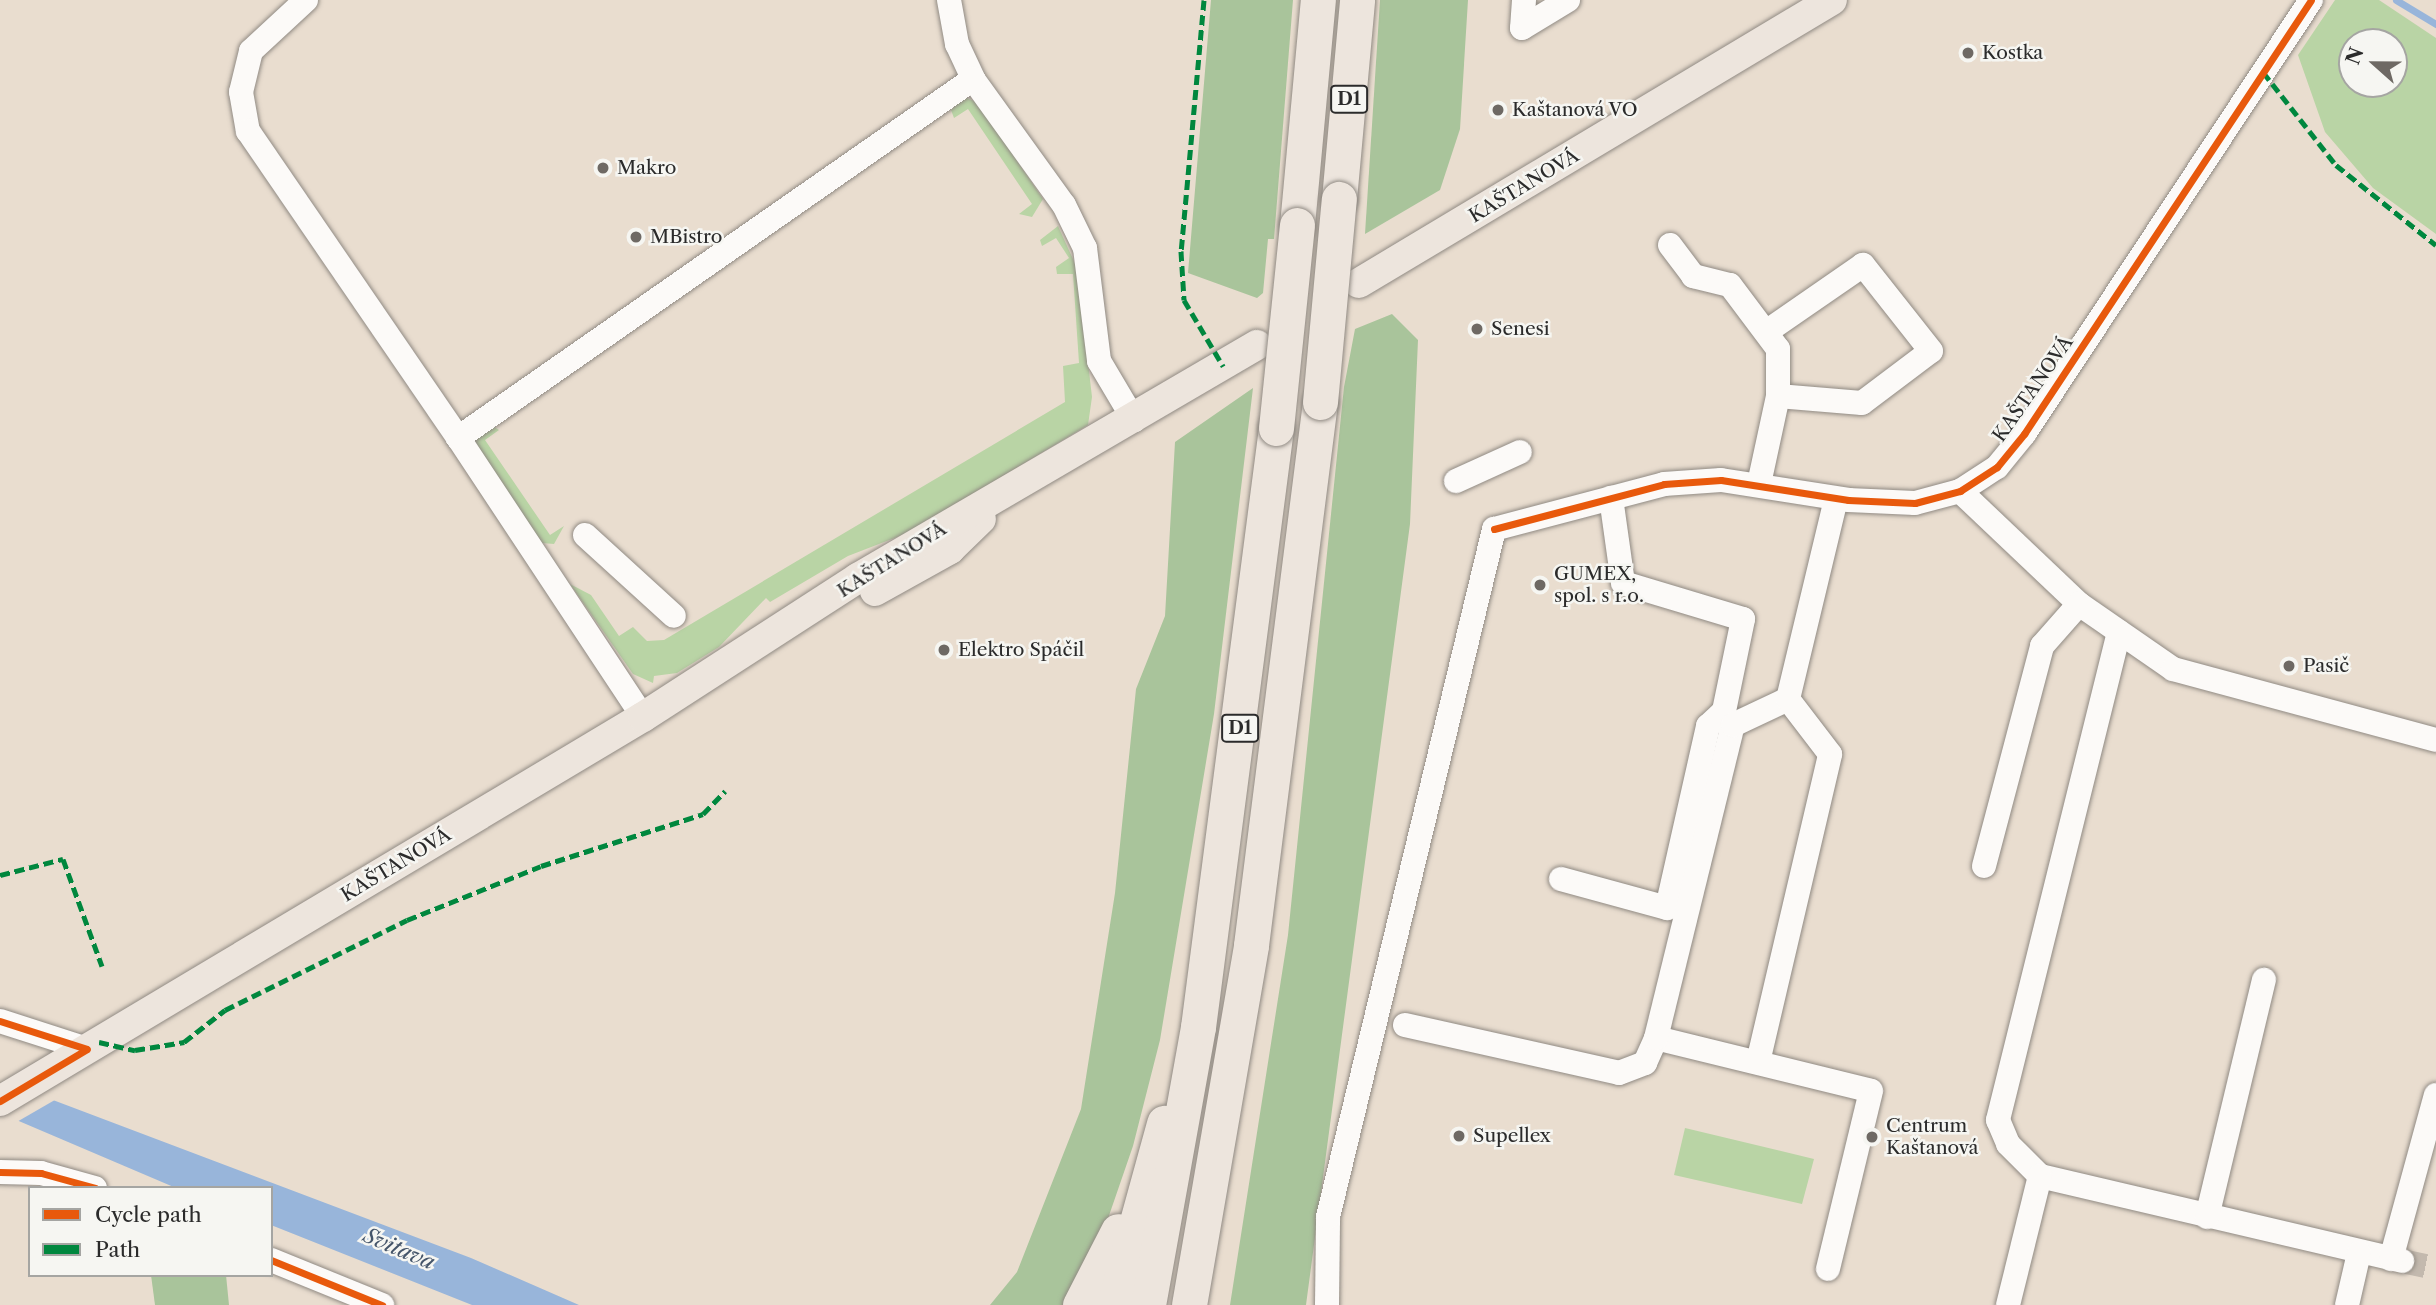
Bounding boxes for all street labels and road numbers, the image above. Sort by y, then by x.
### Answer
road number: D1 [1330,84,1368,114]
street label: KAŠTANOVÁ [1465,144,1583,228]
street label: KAŠTANOVÁ [1988,332,2078,446]
street label: KAŠTANOVÁ [833,517,951,603]
road number: D1 [1221,714,1259,742]
street label: KAŠTANOVÁ [337,823,455,907]

